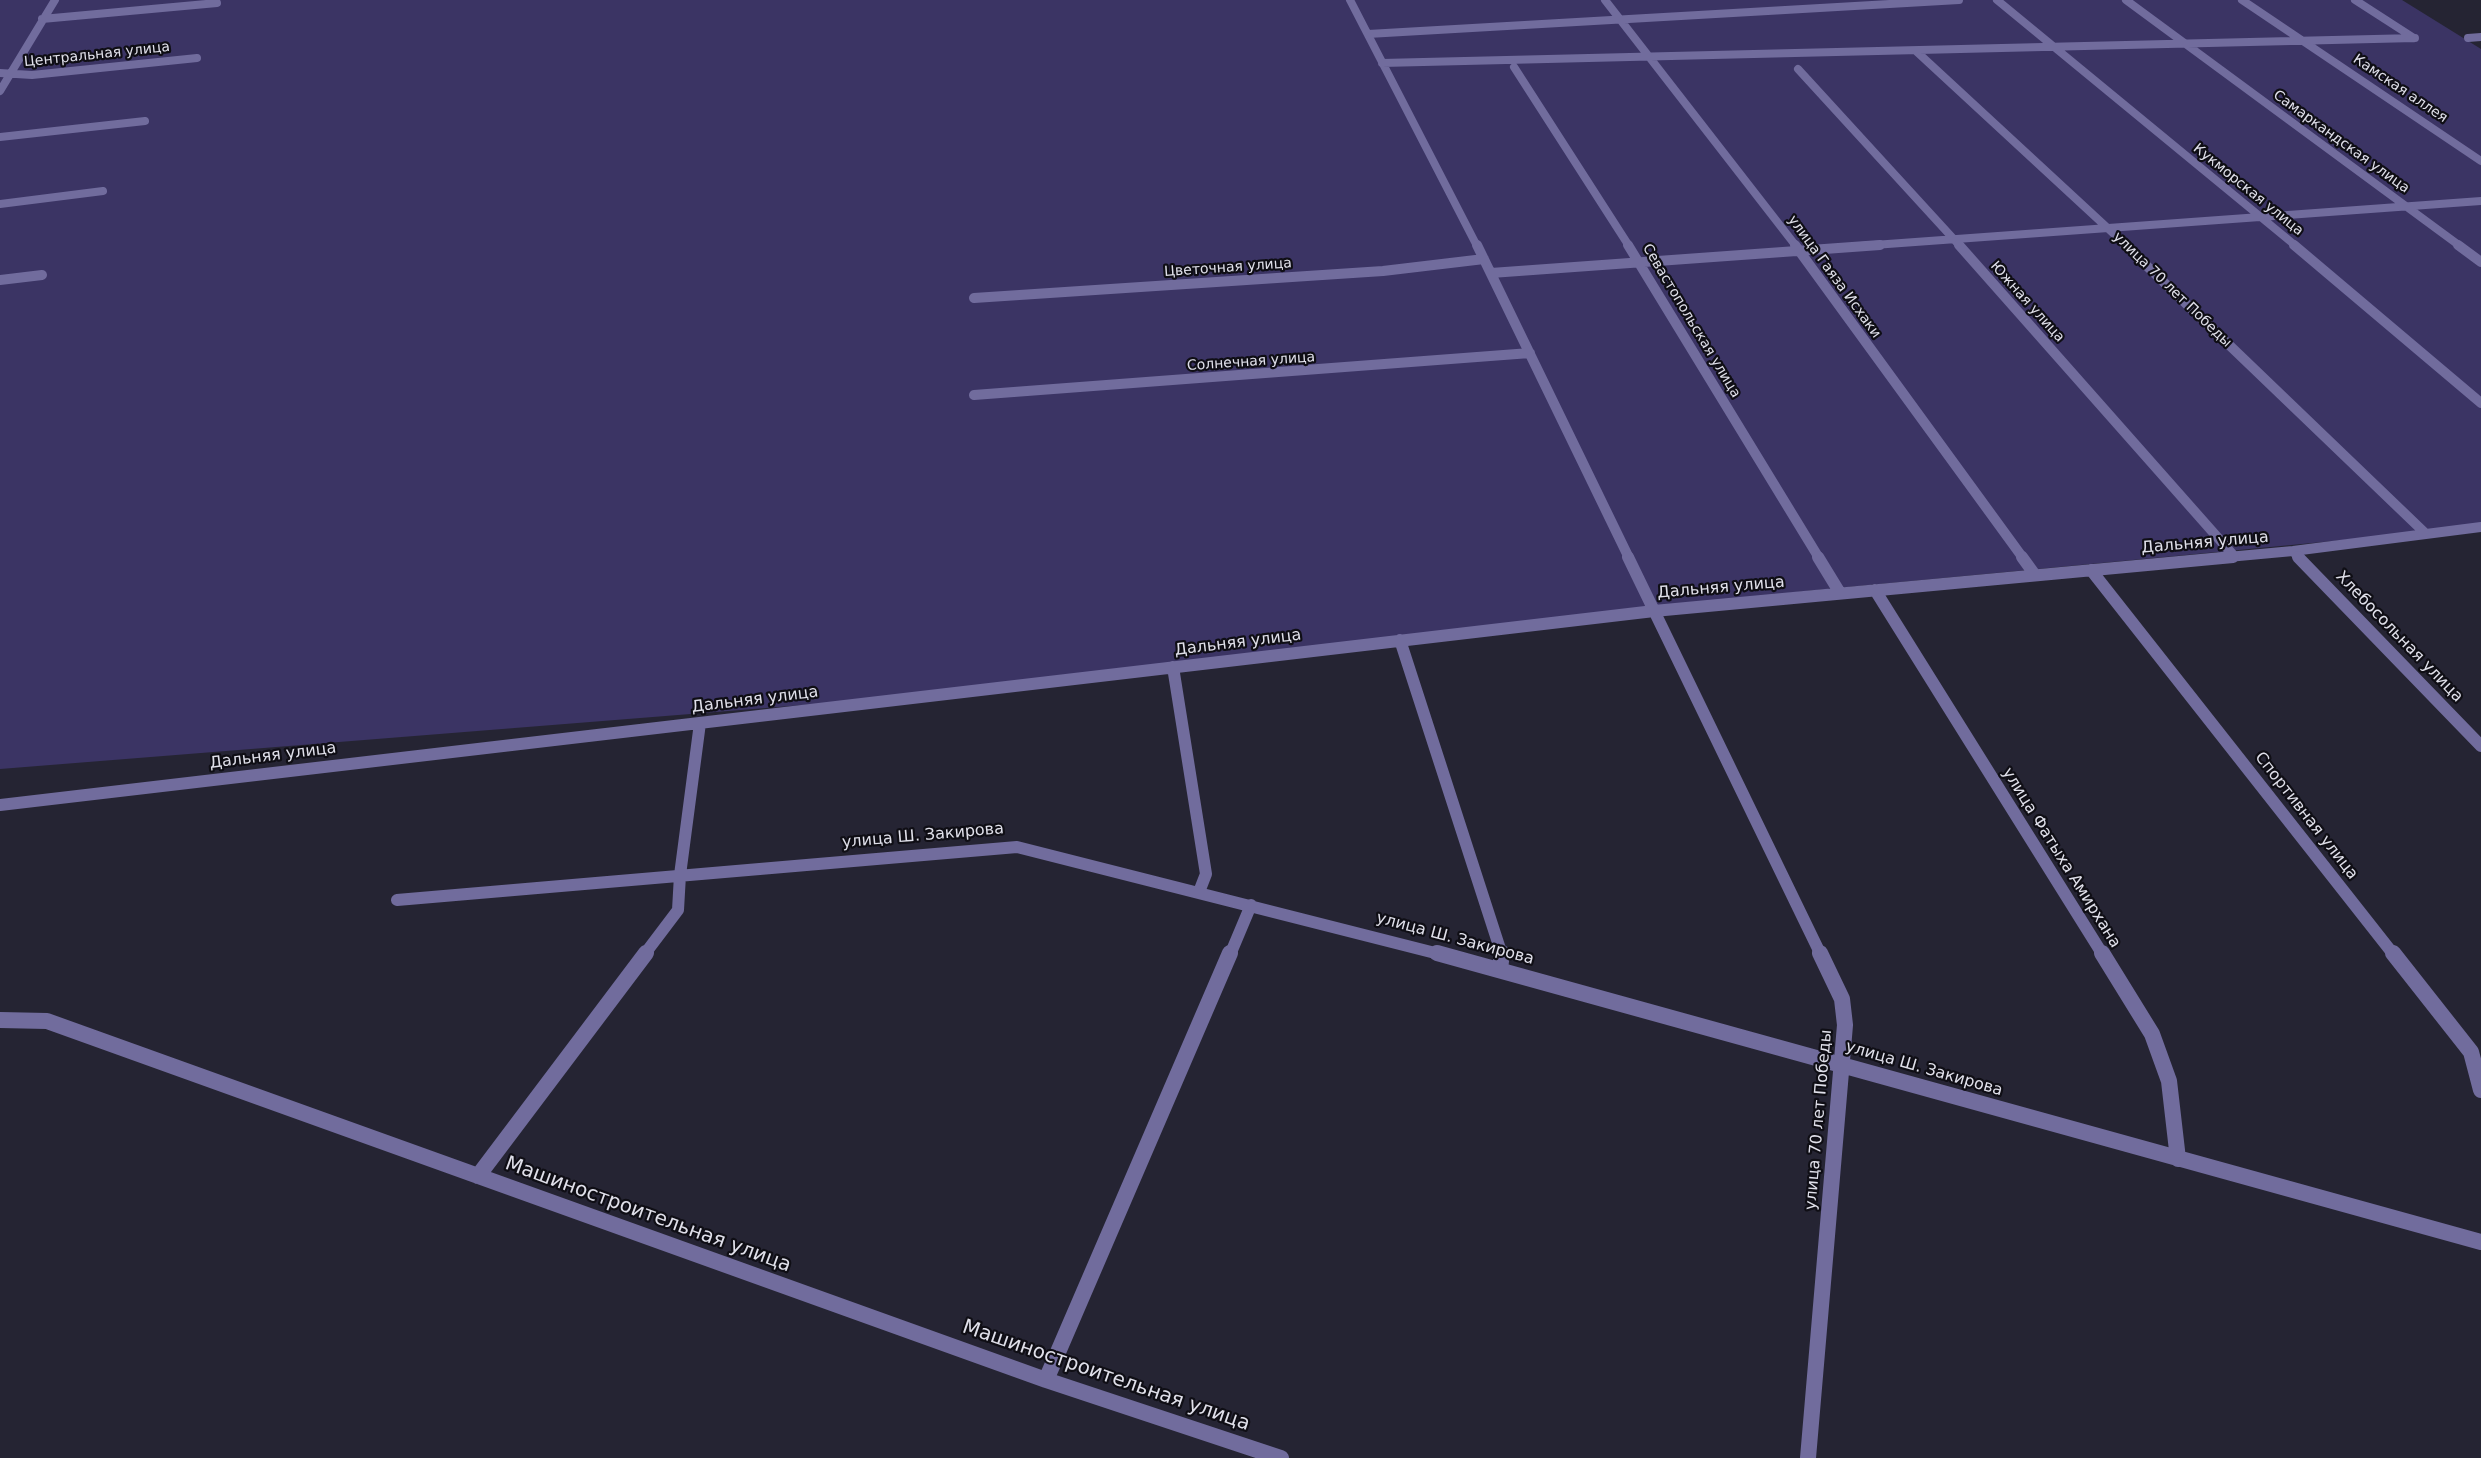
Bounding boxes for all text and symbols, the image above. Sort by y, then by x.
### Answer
street label: Центральная улица [23,39,171,71]
street label: Камская аллея [2350,51,2450,127]
street label: Самаркандская улица [2270,87,2412,197]
street label: Кукморская улица [2190,140,2306,240]
street label: улица Гаяза Исхаки [1784,212,1884,342]
street label: улица 70 лет Победы [2109,229,2235,351]
street label: Севастопольская улица [1638,241,1744,401]
street label: Цветочная улица [1164,255,1292,281]
street label: Южная улица [1986,258,2068,346]
street label: Солнечная улица [1186,349,1316,375]
street label: Дальняя улица [2141,528,2269,558]
street label: Хлебосольная улица [2331,567,2467,707]
street label: Дальняя улица [1657,573,1785,603]
street label: Дальняя улица [1174,626,1302,660]
street label: Дальняя улица [691,683,819,717]
street label: Дальняя улица [209,739,337,773]
street label: Спортивная улица [2250,748,2362,884]
street label: улица Фатыха Амирхана [1998,764,2124,952]
street label: улица Ш. Закирова [841,819,1005,853]
street label: улица Ш. Закирова [1374,909,1536,969]
street label: улица 70 лет Победы [1802,1029,1836,1211]
street label: улица Ш. Закирова [1843,1037,2005,1101]
street label: Машиностроительная улица [502,1152,794,1278]
street label: Машиностроительная улица [959,1315,1253,1437]

